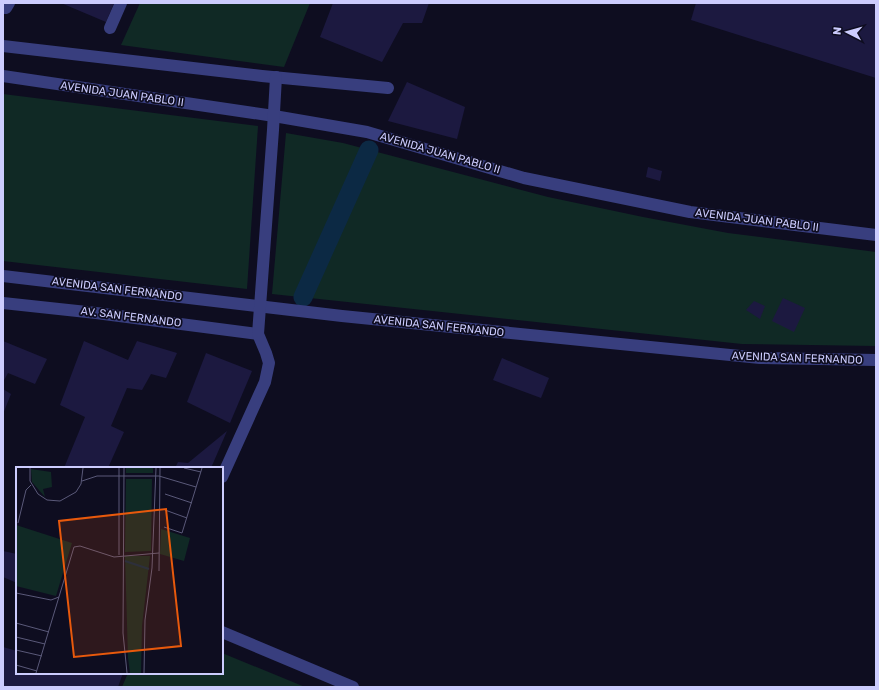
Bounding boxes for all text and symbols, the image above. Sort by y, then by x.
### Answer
north arrow [827,12,867,52]
text: N [831,26,844,36]
street label: AVENIDA JUAN PABLO II [60,79,184,109]
street label: AVENIDA JUAN PABLO II [378,130,502,176]
street label: AVENIDA JUAN PABLO II [694,206,820,234]
street label: AVENIDA SAN FERNANDO [51,275,183,303]
street label: AV. SAN FERNANDO [80,304,182,330]
street label: AVENIDA SAN FERNANDO [373,313,505,339]
street label: AVENIDA SAN FERNANDO [731,349,863,367]
inset map [16,467,223,674]

